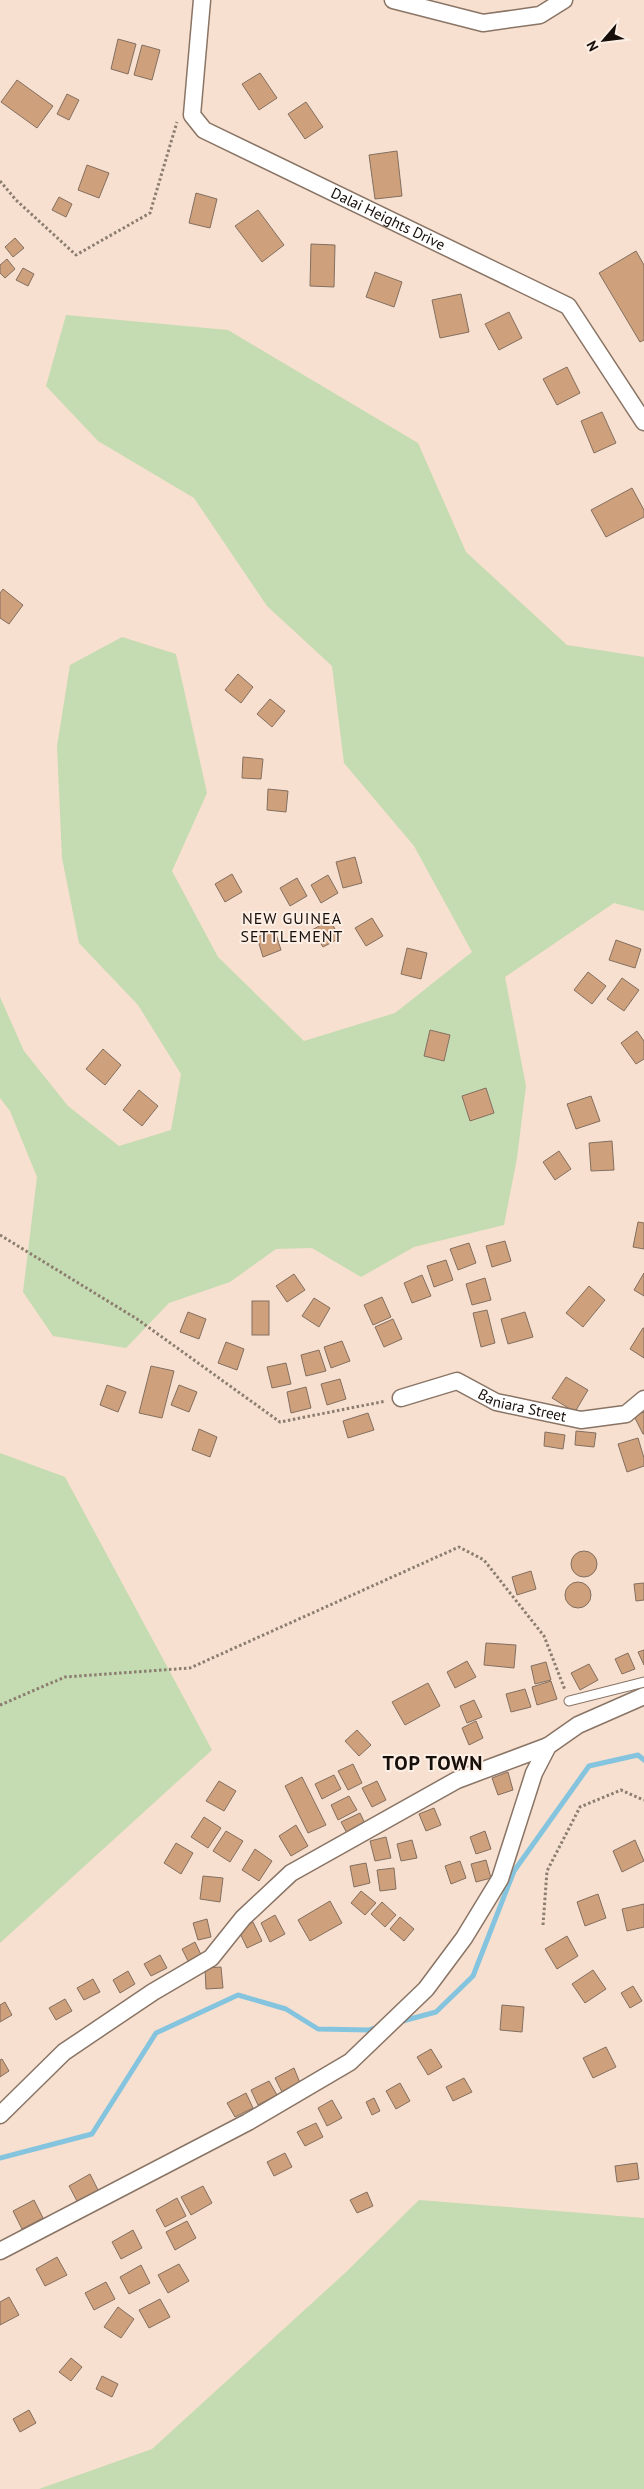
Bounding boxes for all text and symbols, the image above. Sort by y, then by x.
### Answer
north arrow [579,15,629,65]
text: N [582,38,603,54]
street label: Dalai Heights Drive [328,183,448,254]
district label: NEW GUINEA SETTLEMENT [241,908,343,946]
street label: Baniara Street [475,1384,568,1426]
district label: TOP TOWN [383,1750,483,1776]

